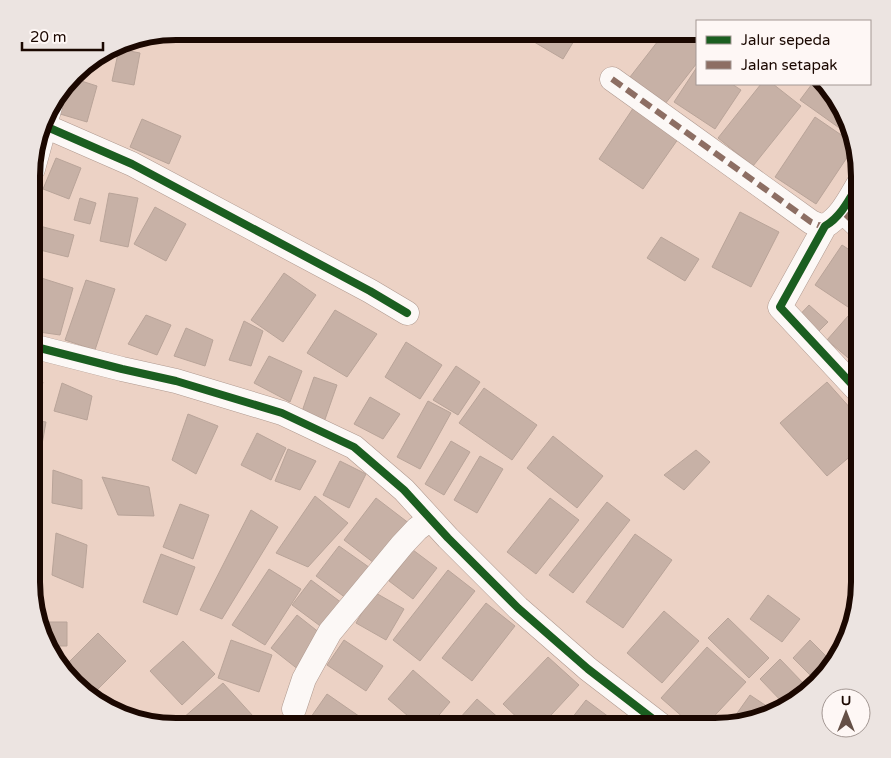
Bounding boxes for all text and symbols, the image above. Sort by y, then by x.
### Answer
scale bar [22,20,104,52]
legend [696,20,871,85]
text: 20 m [30,28,67,46]
text: Jalur sepeda [741,31,830,49]
text: Jalan setapak [741,56,838,74]
north arrow [821,688,871,738]
text: U [841,692,851,709]

